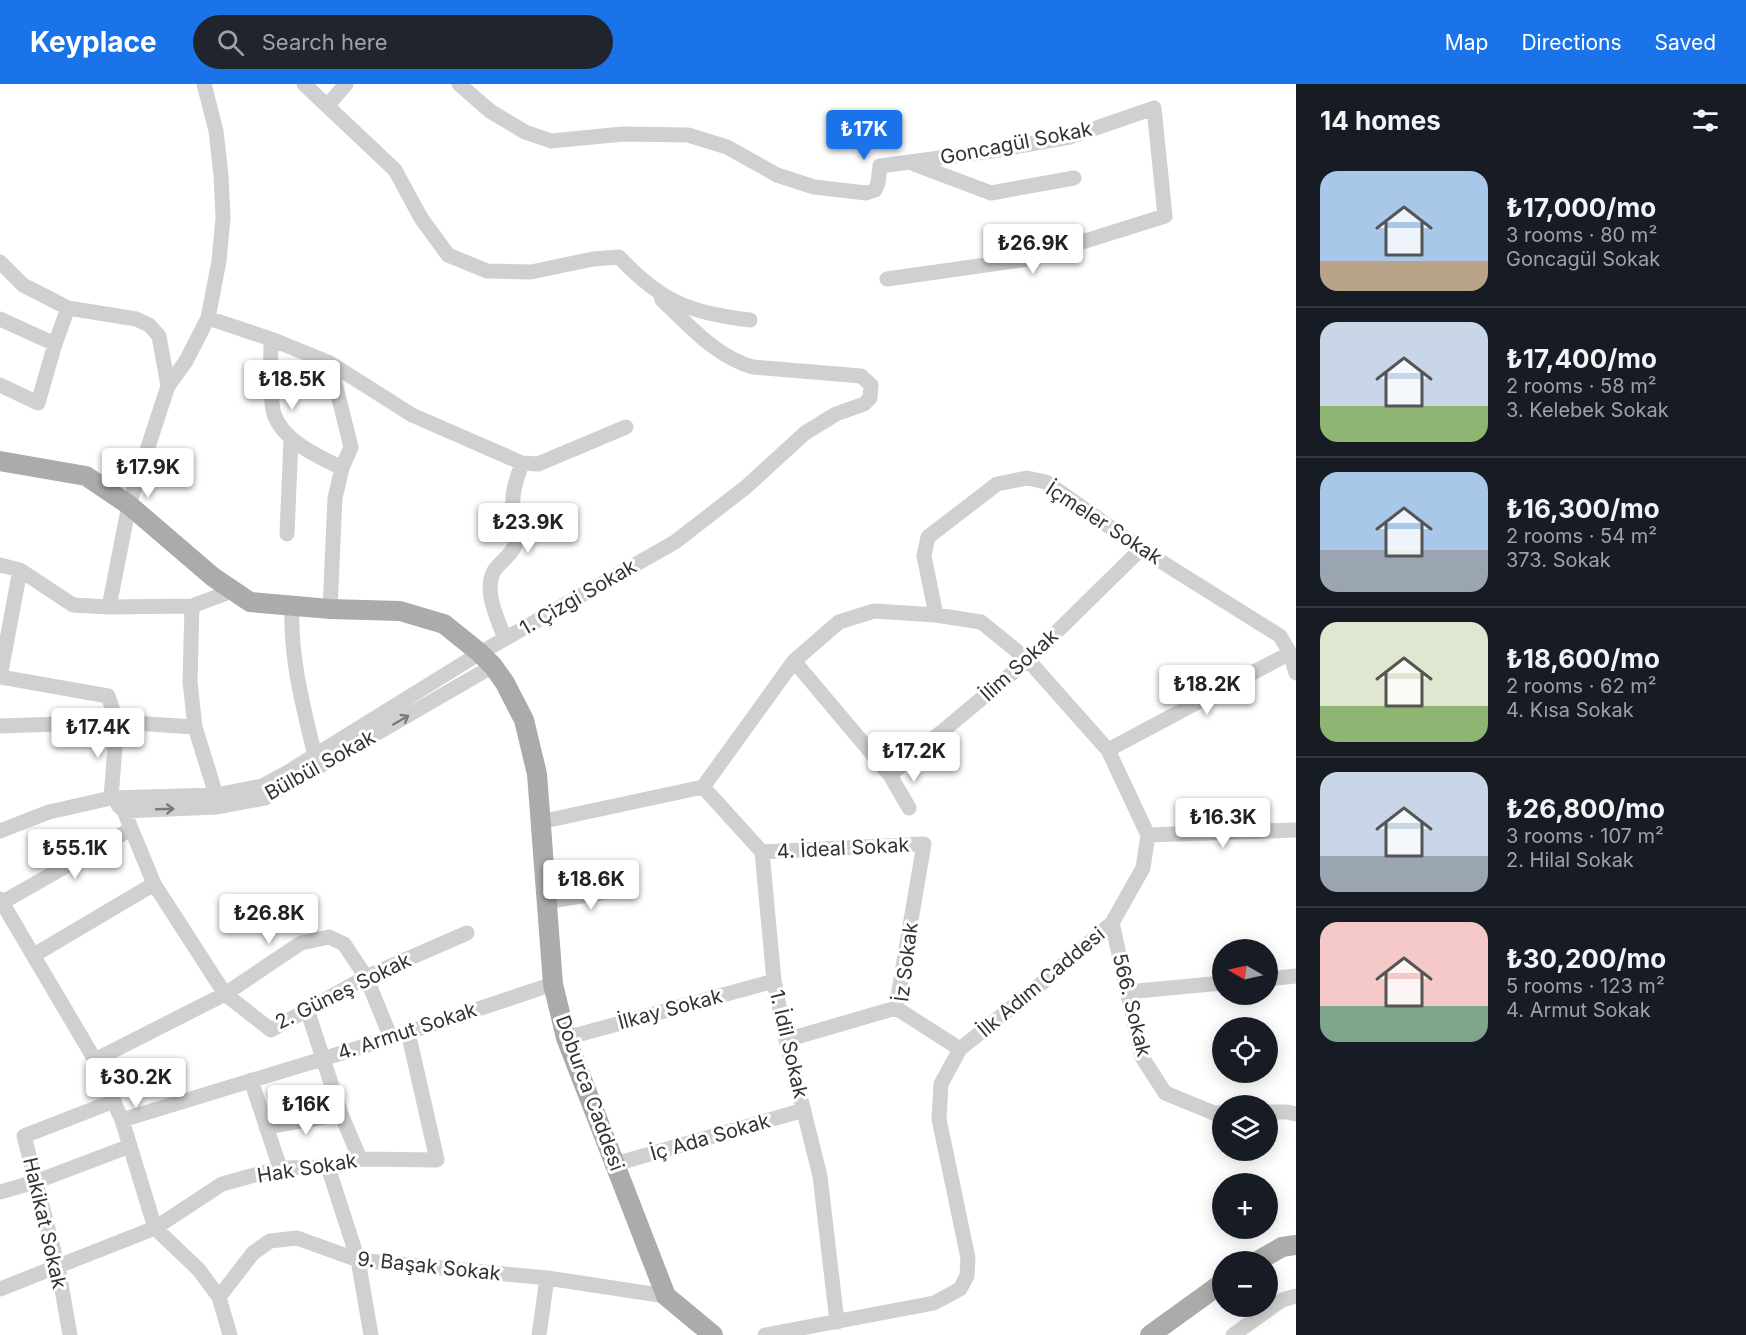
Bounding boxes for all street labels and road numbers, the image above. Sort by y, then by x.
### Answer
street label: Goncagül Sokak [938,117,1094,169]
street label: İçmeler Sokak [1041,476,1167,569]
street label: 1. Çizgi Sokak [516,554,641,640]
street label: İlim Sokak [975,623,1063,706]
street label: Bülbül Sokak [261,725,379,805]
street label: 4. İdeal Sokak [776,832,910,863]
street label: İz Sokak [888,921,923,1003]
street label: İlk Adım Caddesi [972,921,1109,1042]
street label: 2. Güneş Sokak [271,948,415,1034]
street label: 566. Sokak [1108,951,1156,1059]
street label: İlkay Sokak [615,983,725,1034]
street label: 1. İdil Sokak [765,987,814,1101]
street label: 4. Armut Sokak [334,997,480,1065]
street label: Doburca Caddesi [551,1012,629,1174]
street label: İç Ada Sokak [647,1108,773,1166]
street label: Hak Sokak [255,1148,359,1188]
street label: Hakikat Sokak [18,1155,72,1291]
street label: 9. Başak Sokak [356,1247,502,1285]

